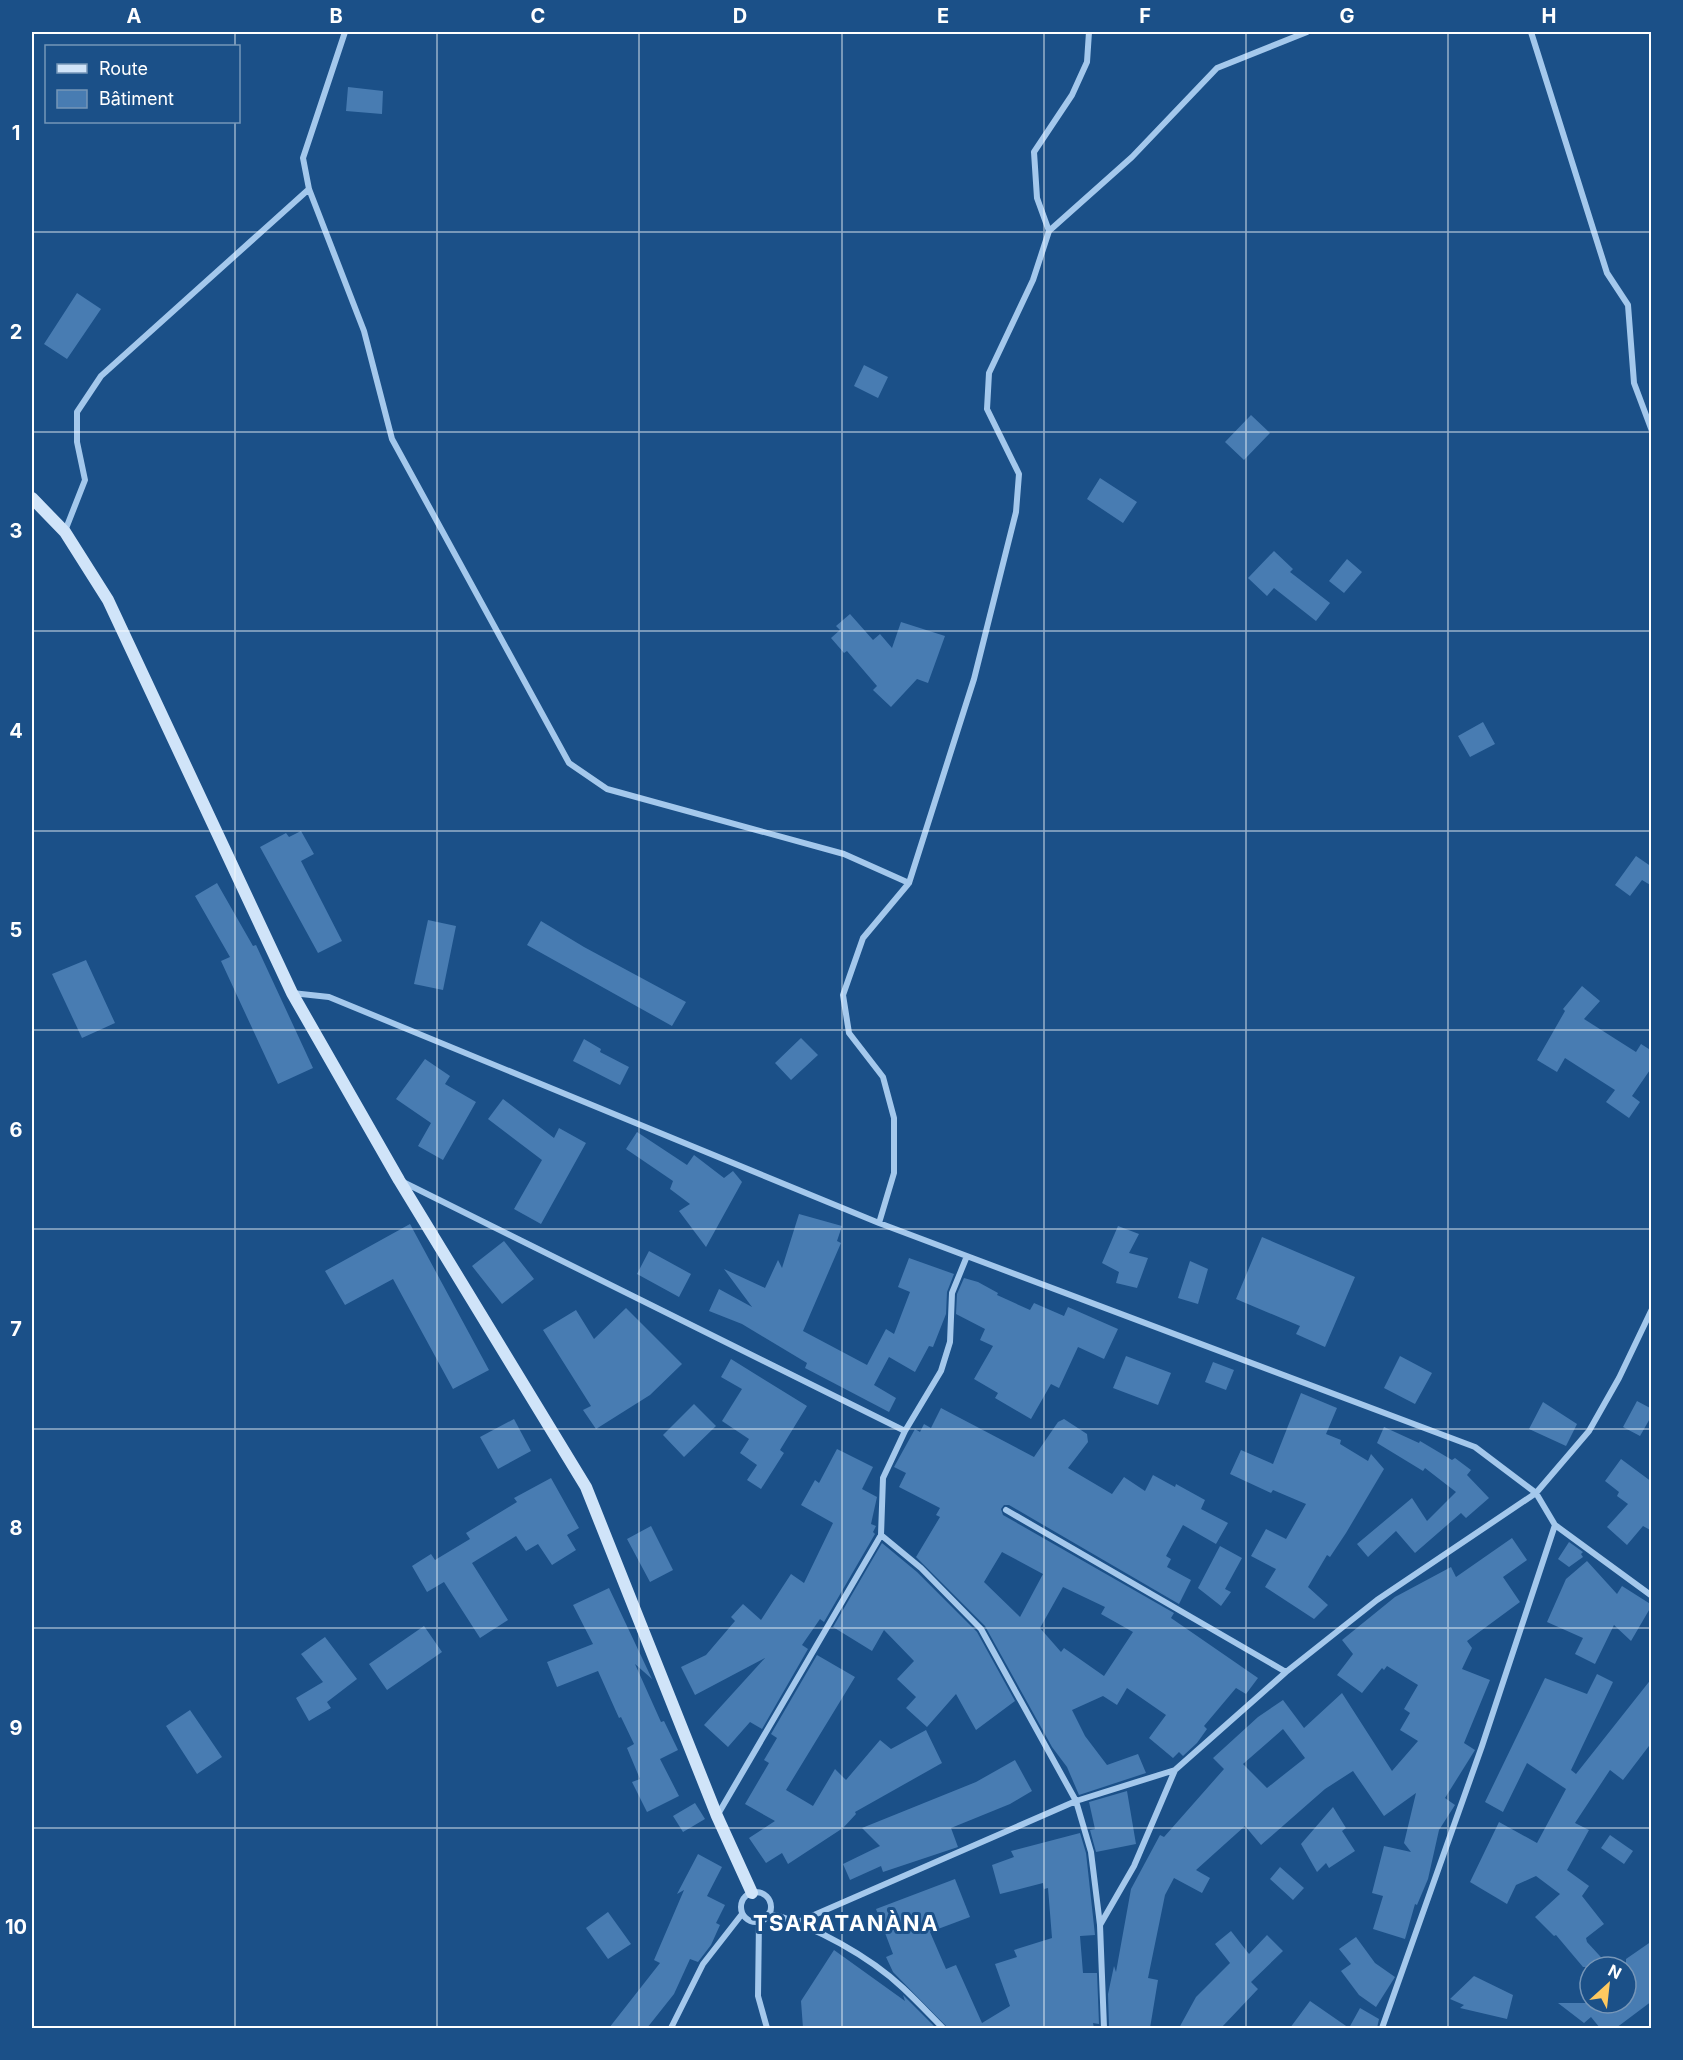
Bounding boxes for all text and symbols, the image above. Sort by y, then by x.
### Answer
text: A [127,4,142,28]
text: B [329,4,343,28]
text: C [531,4,545,28]
text: D [733,4,747,28]
text: E [937,4,949,28]
text: F [1139,4,1151,28]
text: G [1339,4,1355,28]
text: H [1542,4,1556,28]
legend [45,45,240,123]
text: Route [99,58,148,79]
text: Bâtiment [99,88,174,109]
text: 1 [12,121,20,145]
text: 2 [10,320,22,344]
text: 3 [10,519,22,543]
text: 4 [9,719,23,743]
text: 5 [10,918,22,942]
text: 6 [10,1118,23,1142]
text: 7 [10,1317,22,1341]
text: 8 [9,1516,23,1540]
text: 9 [10,1716,23,1740]
district label: TSARATANÀNA [753,1910,939,1936]
text: 10 [5,1915,27,1939]
north arrow [1578,1955,1638,2015]
text: N [1605,1960,1625,1983]

